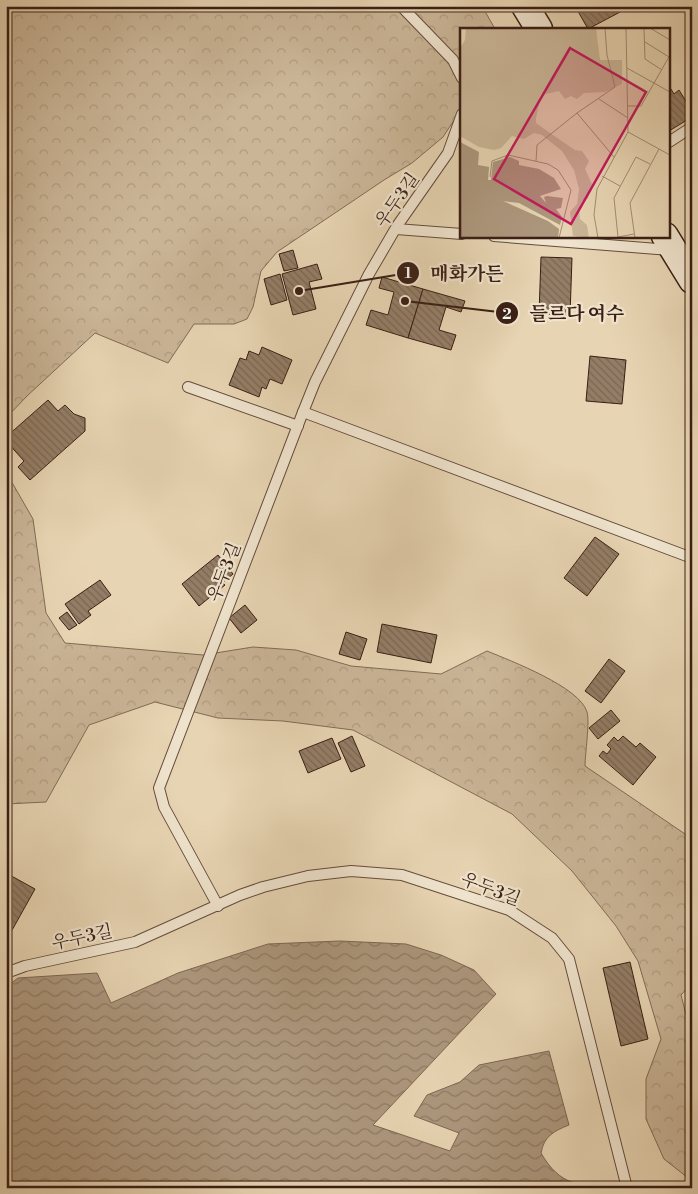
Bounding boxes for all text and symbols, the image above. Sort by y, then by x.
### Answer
inset map [460,28,670,238]
street label: 우두3길 [370,168,425,232]
callout: 매화가든 [396,256,514,290]
text: 매화가든 [430,262,504,286]
text: 1 [404,264,412,283]
callout: 들르다 여수 [495,296,635,330]
text: 들르다 여수 [530,302,624,326]
text: 2 [502,305,512,324]
street label: 우두3길 [203,539,246,605]
street label: 우두3길 [458,868,524,911]
street label: 우두3길 [49,920,115,955]

